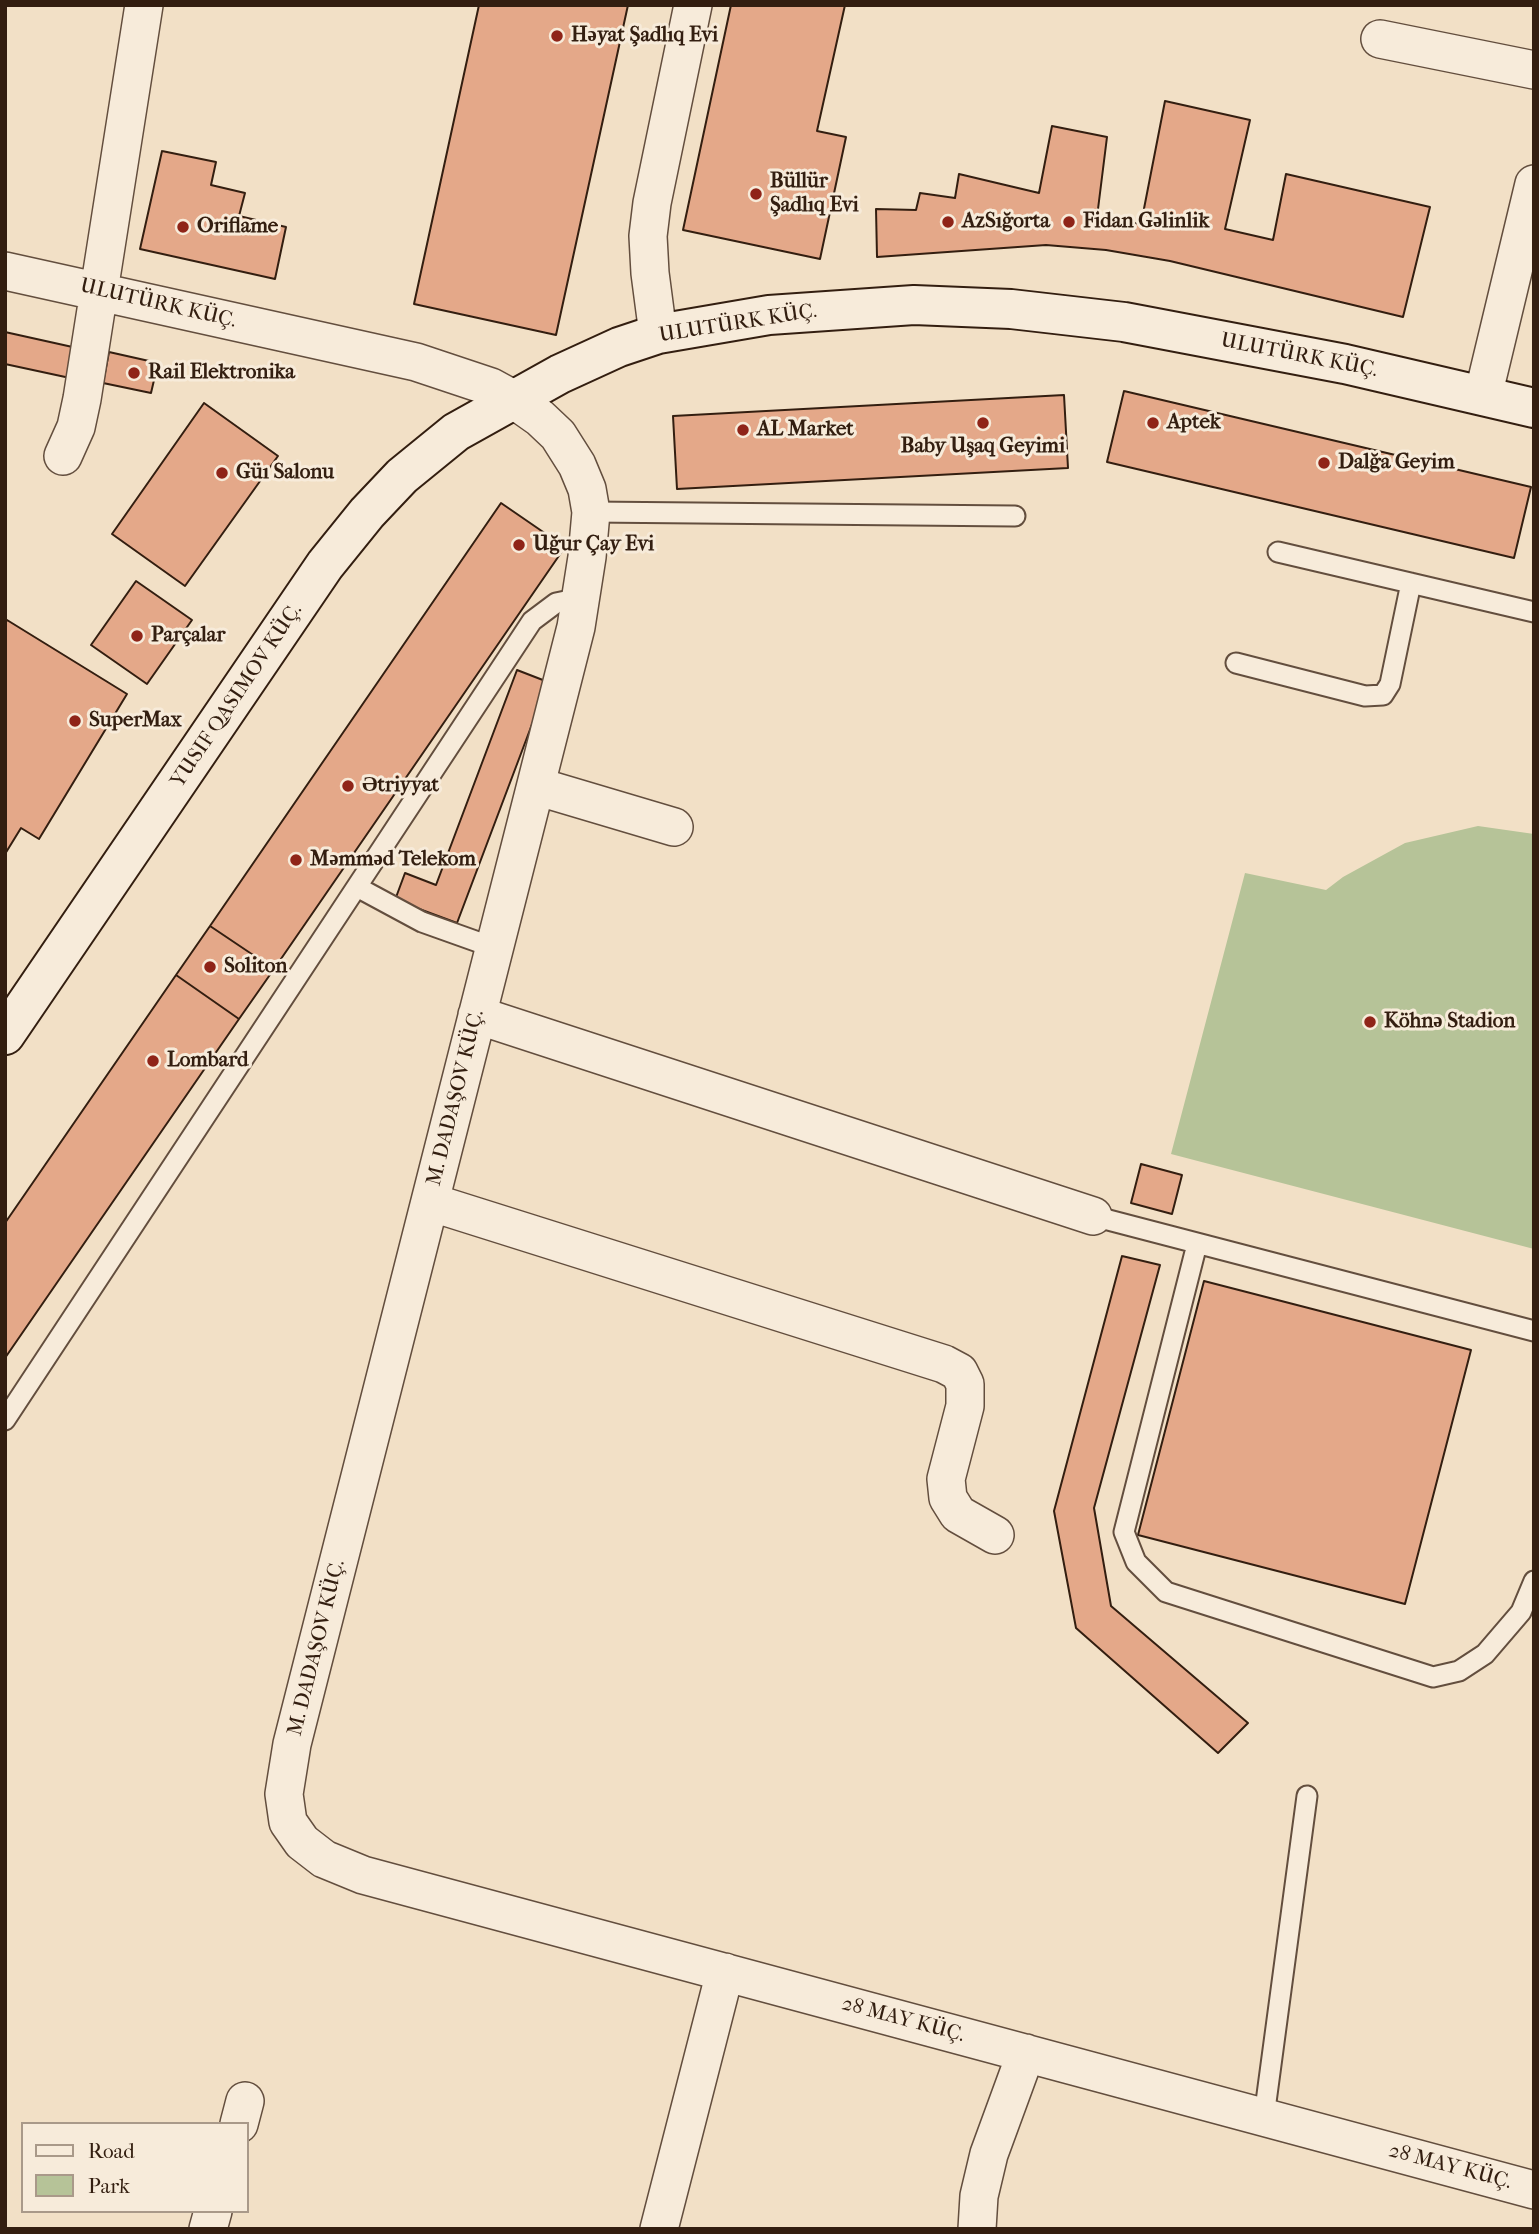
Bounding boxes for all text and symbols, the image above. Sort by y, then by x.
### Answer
place label: Həyat Şadlıq Evi [571,23,718,49]
marker: Həyat Şadlıq Evi [549,28,565,44]
place label: Büllür Şadlıq Evi [770,169,859,219]
marker: Büllür Şadlıq Evi [748,186,764,202]
place label: AzSığorta [962,209,1050,235]
place label: Fidan Gəlinlik [1083,209,1209,235]
place label: Oriflame [197,214,278,240]
marker: AzSığorta [940,214,956,230]
marker: Fidan Gəlinlik [1061,214,1077,230]
marker: Oriflame [175,219,191,235]
street label: ULUTÜRK KÜÇ. [77,274,239,334]
street label: ULUTÜRK KÜÇ. [657,299,819,349]
street label: ULUTÜRK KÜÇ. [1218,328,1380,384]
place label: Rail Elektronika [148,360,295,386]
marker: Rail Elektronika [126,365,142,381]
place label: Aptek [1167,410,1221,436]
marker: Baby Uşaq Geyimi [975,415,991,431]
marker: Aptek [1145,415,1161,431]
place label: AL Market [757,417,854,443]
marker: AL Market [735,422,751,438]
place label: Baby Uşaq Geyimi [901,434,1065,460]
place label: Dalğa Geyim [1338,450,1455,476]
marker: Dalğa Geyim [1316,455,1332,471]
place label: Güı Salonu [236,460,334,486]
marker: Güı Salonu [214,465,230,481]
place label: Uğur Çay Evi [533,532,654,558]
marker: Uğur Çay Evi [511,537,527,553]
street label: YUSIF QASIMOV KÜÇ. [166,599,308,793]
place label: Parçalar [151,623,225,649]
marker: Parçalar [129,628,145,644]
place label: SuperMax [89,708,182,734]
marker: SuperMax [67,713,83,729]
place label: Ətriyyat [362,773,439,799]
marker: Ətriyyat [340,778,356,794]
place label: Məmməd Telekom [310,847,476,873]
marker: Məmməd Telekom [288,852,304,868]
place label: Soliton [224,954,287,980]
marker: Soliton [202,959,218,975]
street label: M. DADAŞOV KÜÇ. [422,1007,490,1189]
place label: Köhnə Stadion [1384,1009,1515,1035]
marker: Köhnə Stadion [1362,1014,1378,1030]
place label: Lombard [167,1048,249,1074]
marker: Lombard [145,1053,161,1069]
street label: M. DADAŞOV KÜÇ. [283,1557,351,1739]
street label: 28 MAY KÜÇ. [839,1992,967,2048]
legend [21,2122,248,2213]
text: Road [88,2139,135,2163]
street label: 28 MAY KÜÇ. [1386,2139,1514,2195]
text: Park [88,2174,130,2198]

